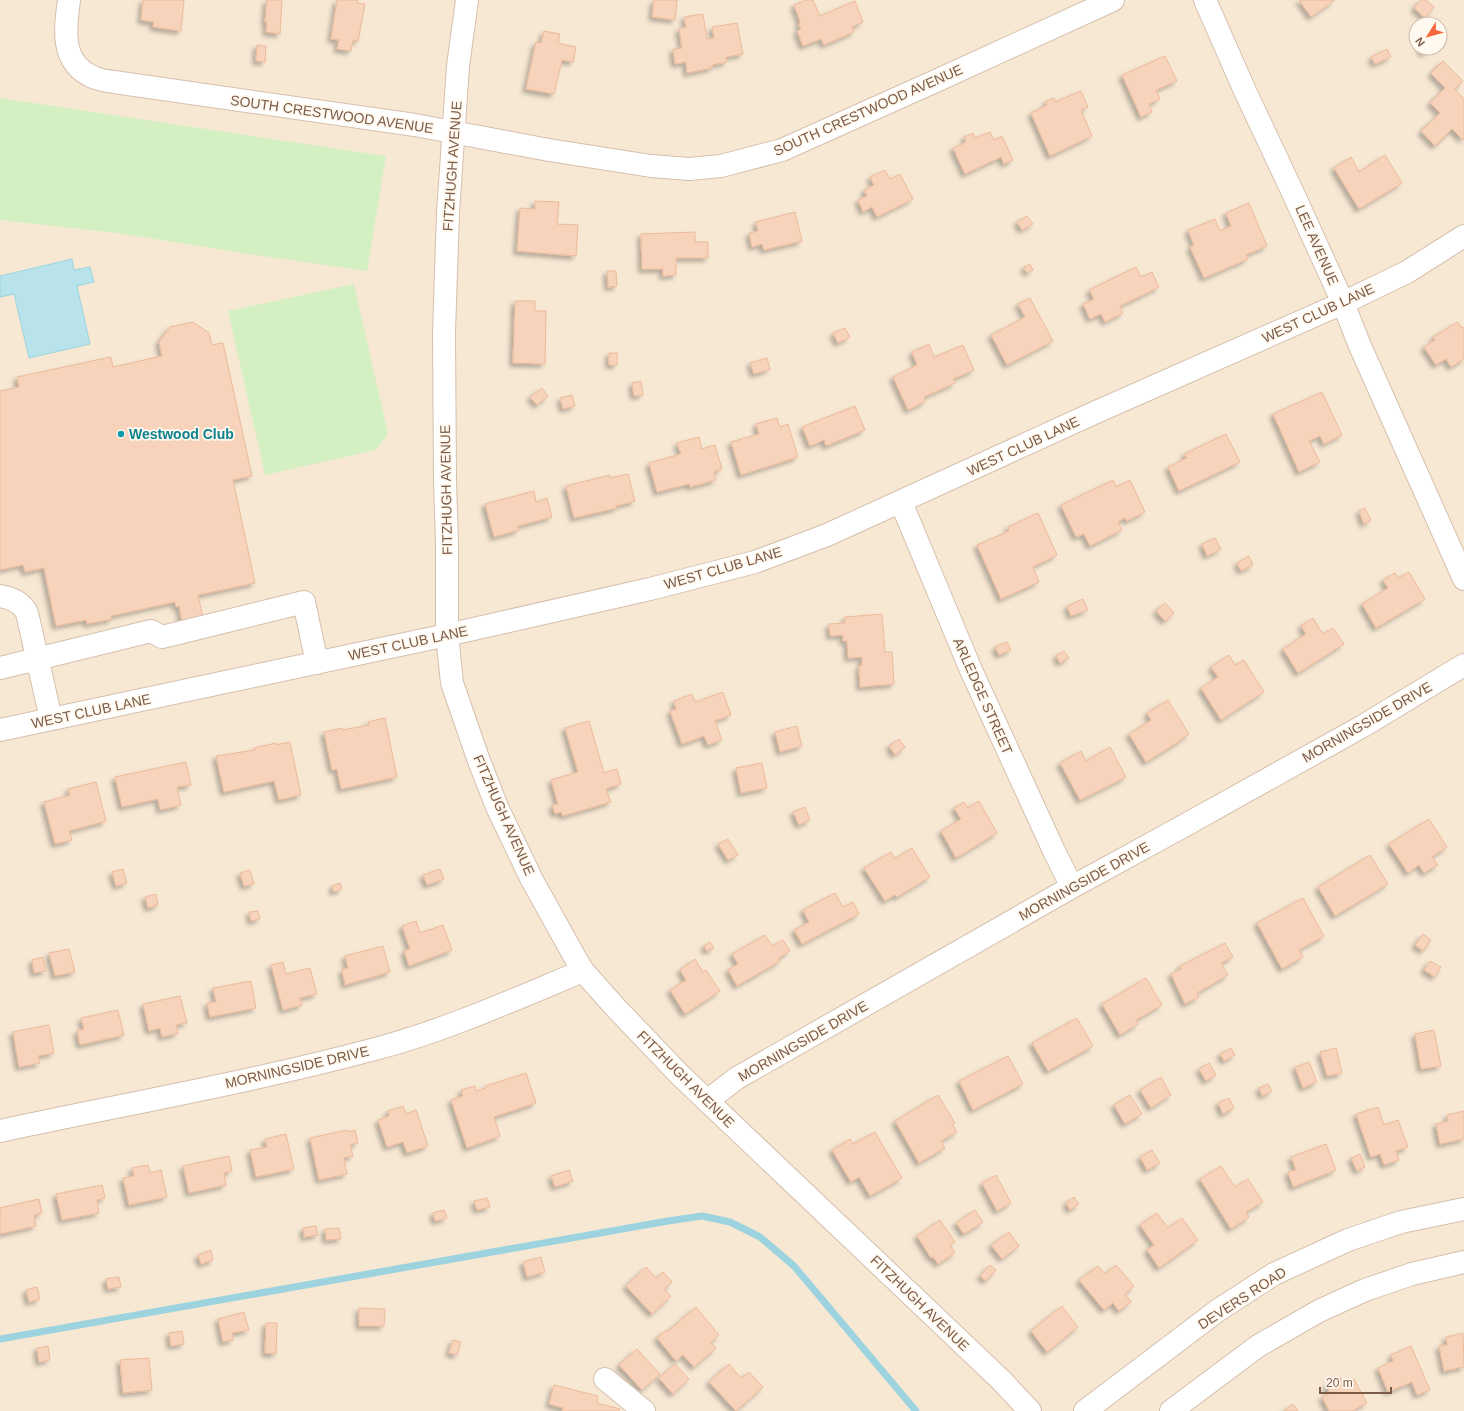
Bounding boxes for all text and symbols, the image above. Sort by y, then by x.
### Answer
north arrow [1408,16,1448,56]
text: N [1413,35,1427,49]
street label: SOUTH CRESTWOOD AVENUE [771,61,965,159]
street label: SOUTH CRESTWOOD AVENUE [229,92,435,136]
street label: FITZHUGH AVENUE [439,100,465,232]
street label: LEE AVENUE [1292,202,1342,288]
street label: WEST CLUB LANE [1259,280,1377,346]
street label: WEST CLUB LANE [964,413,1082,479]
street label: FITZHUGH AVENUE [437,425,455,555]
place label: Westwood Club [129,426,234,442]
marker: Westwood Club [116,429,126,439]
street label: WEST CLUB LANE [662,544,784,592]
street label: WEST CLUB LANE [347,623,469,663]
street label: ARLEDGE STREET [950,635,1016,757]
street label: MORNINGSIDE DRIVE [1299,678,1435,766]
street label: WEST CLUB LANE [30,691,152,731]
street label: FITZHUGH AVENUE [470,752,538,878]
street label: MORNINGSIDE DRIVE [1016,838,1152,924]
street label: MORNINGSIDE DRIVE [735,997,871,1085]
street label: FITZHUGH AVENUE [634,1027,738,1131]
street label: MORNINGSIDE DRIVE [224,1043,370,1091]
street label: FITZHUGH AVENUE [868,1252,972,1354]
street label: DEVERS ROAD [1195,1264,1289,1332]
scale bar [1320,1369,1391,1395]
text: 20 m [1326,1376,1353,1390]

